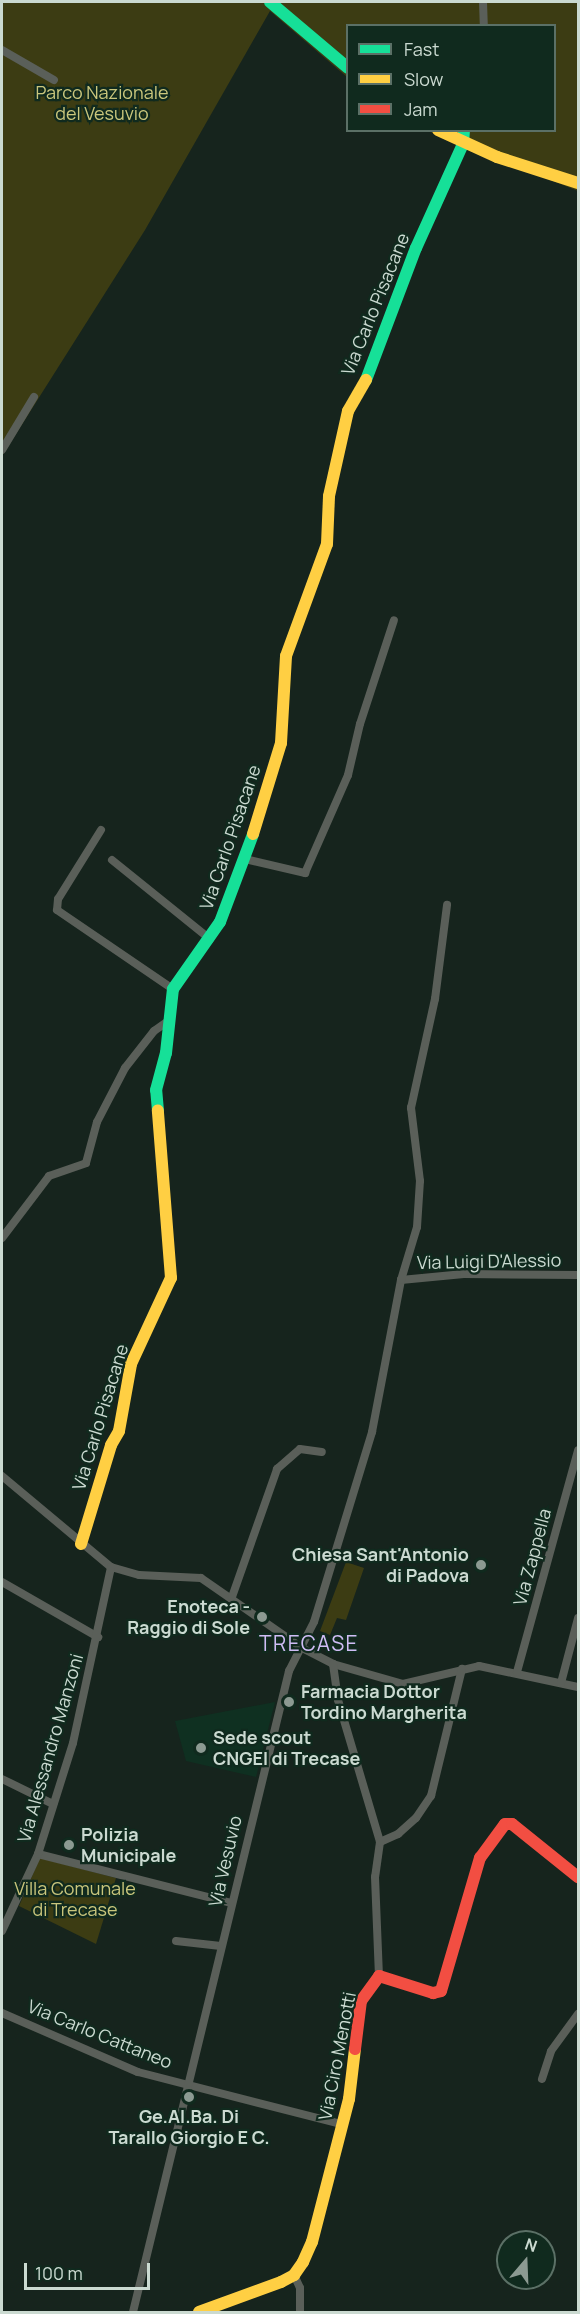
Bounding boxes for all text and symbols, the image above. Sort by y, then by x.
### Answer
legend [346,24,556,132]
text: Fast [404,37,439,61]
text: Slow [404,67,443,91]
park label: Parco Nazionale del Vesuvio [36,82,168,124]
text: Jam [404,97,438,121]
street label: Via Carlo Pisacane [337,230,413,378]
street label: Via Carlo Pisacane [195,762,265,912]
street label: Via Luigi D'Alessio [417,1249,561,1273]
street label: Via Carlo Pisacane [67,1341,133,1493]
street label: Via Zappella [509,1506,555,1608]
place label: Chiesa Sant'Antonio di Padova [292,1544,469,1586]
marker: Chiesa Sant'Antonio di Padova [474,1558,488,1572]
place label: Enoteca - Raggio di Sole [127,1596,250,1638]
marker: Enoteca - Raggio di Sole [255,1610,269,1624]
district label: TRECASE [259,1630,359,1656]
street label: Via Alessandro Manzoni [13,1651,87,1845]
place label: Farmacia Dottor Tordino Margherita [301,1681,467,1724]
marker: Farmacia Dottor Tordino Margherita [282,1695,296,1709]
place label: Sede scout CNGEI di Trecase [213,1727,360,1770]
marker: Sede scout CNGEI di Trecase [194,1741,208,1755]
street label: Via Vesuvio [204,1813,246,1909]
place label: Polizia Municipale [81,1824,176,1866]
marker: Polizia Municipale [62,1838,76,1852]
park label: Villa Comunale di Trecase [14,1878,136,1920]
street label: Via Ciro Menotti [314,1990,360,2122]
street label: Via Carlo Cattaneo [24,1995,176,2073]
marker: Ge.Al.Ba. Di Tarallo Giorgio E C. [182,2090,196,2104]
place label: Ge.Al.Ba. Di Tarallo Giorgio E C. [108,2106,270,2148]
north arrow [496,2230,556,2290]
text: N [522,2233,540,2257]
scale bar [27,2251,153,2289]
text: 100 m [35,2261,83,2285]

